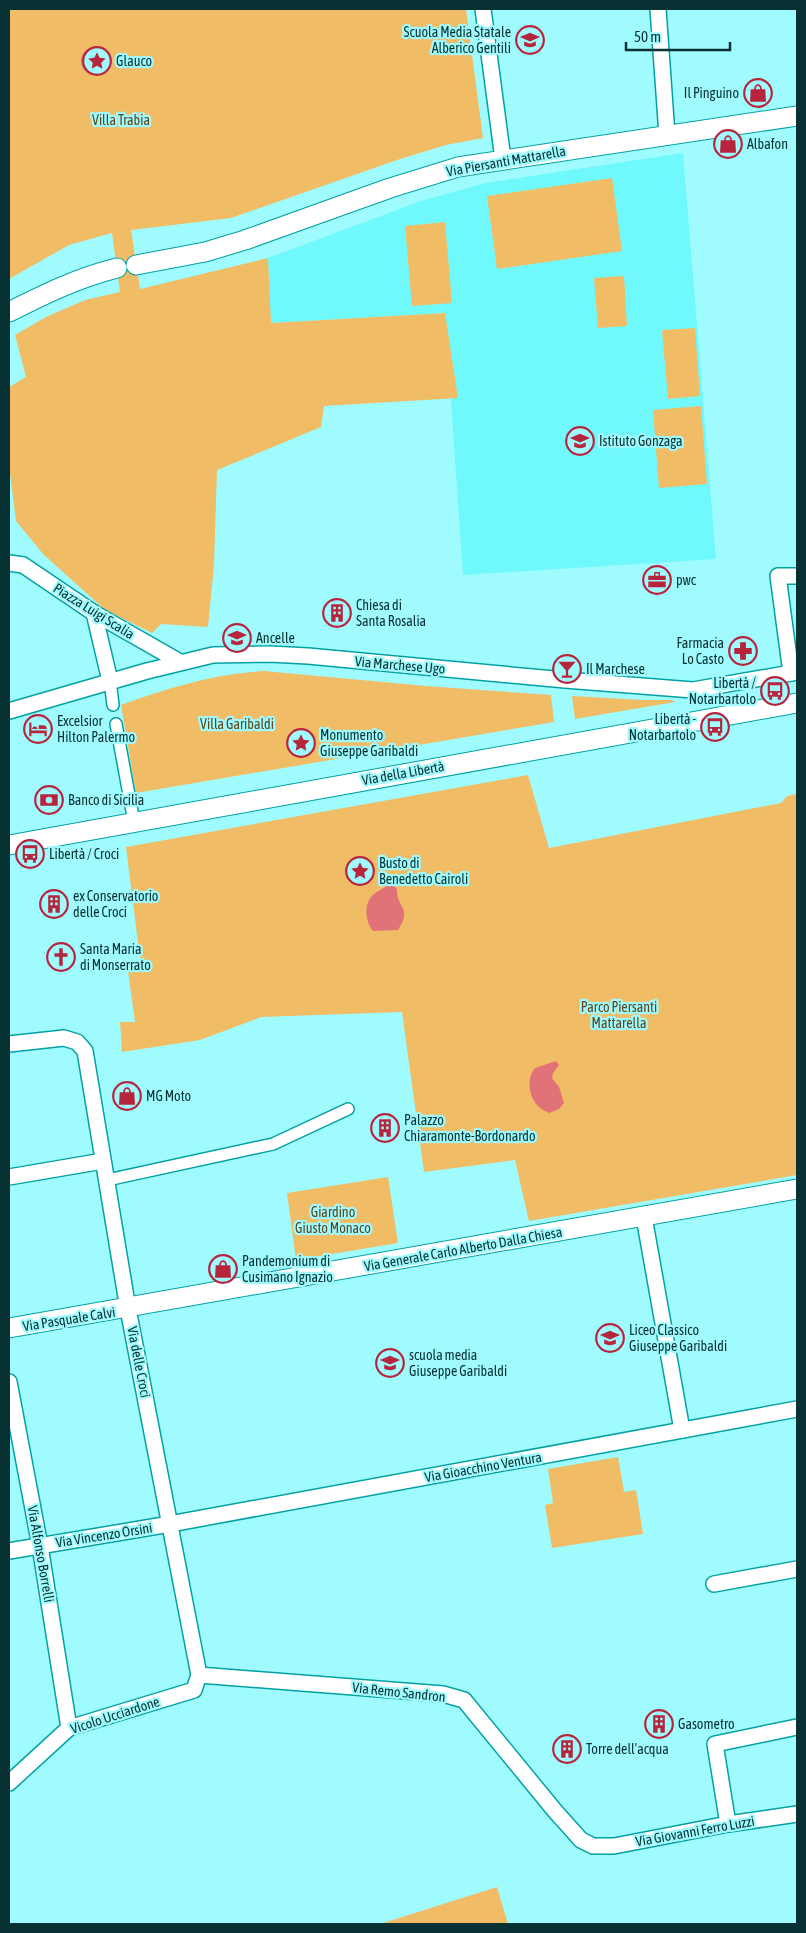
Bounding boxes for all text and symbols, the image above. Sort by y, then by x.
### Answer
scale bar [626,20,730,52]
place label: Scuola Media Statale Alberico Gentili [404,24,511,56]
school or university icon: Scuola Media Statale Alberico Gentili [515,25,545,55]
text: 50 m [634,28,661,45]
place icon: Glauco [82,46,112,76]
place label: Glauco [116,53,152,69]
shop icon: Il Pinguino [743,78,773,108]
place label: Il Pinguino [684,85,739,101]
park label: Villa Trabia [92,112,150,128]
shop icon: Albafon [713,129,743,159]
place label: Albafon [747,136,788,152]
street label: Via Piersanti Mattarella [445,143,567,179]
school or university icon: Istituto Gonzaga [565,426,595,456]
place label: Istituto Gonzaga [599,433,683,449]
office icon: pwc [642,565,672,595]
place label: pwc [676,572,697,588]
street label: Piazza Luigi Scalia [51,580,137,642]
place label: Chiesa di Santa Rosalia [356,597,426,629]
building icon: Chiesa di Santa Rosalia [322,598,352,628]
school or university icon: Ancelle [222,623,252,653]
place label: Ancelle [256,630,295,646]
place label: Farmacia Lo Casto [676,635,724,667]
pharmacy icon: Farmacia Lo Casto [728,636,758,666]
street label: Via Marchese Ugo [354,653,446,677]
bar icon: Il Marchese [552,654,582,684]
place label: Il Marchese [586,661,645,677]
place label: Libertà / Notarbartolo [689,675,756,707]
bus stop icon: Libertà / Notarbartolo [760,676,790,706]
place label: Libertà - Notarbartolo [629,711,696,743]
bus stop icon: Libertà - Notarbartolo [700,712,730,742]
place label: Excelsior Hilton Palermo [57,713,135,745]
hotel icon: Excelsior Hilton Palermo [23,714,53,744]
park label: Villa Garibaldi [200,716,274,732]
place label: Monumento Giuseppe Garibaldi [320,727,418,759]
place icon: Monumento Giuseppe Garibaldi [286,728,316,758]
street label: Via della Libertà [360,758,446,788]
bank icon: Banco di Sicilia [34,785,64,815]
place label: Banco di Sicilia [68,792,144,808]
bus stop icon: Libertà / Croci [15,839,45,869]
place label: Libertà / Croci [49,846,119,862]
place label: Busto di Benedetto Cairoli [379,855,468,887]
place icon: Busto di Benedetto Cairoli [345,856,375,886]
place label: ex Conservatorio delle Croci [73,888,158,920]
building icon: ex Conservatorio delle Croci [39,889,69,919]
place label: Santa Maria di Monserrato [80,941,151,973]
church icon: Santa Maria di Monserrato [46,942,76,972]
park label: Parco Piersanti Mattarella [581,999,657,1031]
shop icon: MG Moto [112,1081,142,1111]
place label: MG Moto [146,1088,191,1104]
place label: Palazzo Chiaramonte-Bordonardo [404,1112,536,1144]
building icon: Palazzo Chiaramonte-Bordonardo [370,1113,400,1143]
park label: Giardino Giusto Monaco [295,1204,371,1236]
street label: Via Generale Carlo Alberto Dalla Chiesa [363,1224,563,1274]
place label: Pandemonium di Cusimano Ignazio [242,1253,333,1285]
shop icon: Pandemonium di Cusimano Ignazio [208,1254,238,1284]
street label: Via Pasquale Calvi [21,1304,117,1334]
place label: Liceo Classico Giuseppe Garibaldi [629,1322,727,1354]
school or university icon: Liceo Classico Giuseppe Garibaldi [595,1323,625,1353]
street label: Via delle Croci [124,1325,154,1399]
place label: scuola media Giuseppe Garibaldi [409,1347,507,1379]
school or university icon: scuola media Giuseppe Garibaldi [375,1348,405,1378]
street label: Via Gioacchino Ventura [423,1449,543,1485]
street label: Via Alfonso Borrelli [25,1504,57,1604]
street label: Via Vincenzo Orsini [55,1519,153,1551]
street label: Via Remo Sandron [352,1679,446,1705]
street label: Vicolo Ucciardone [68,1693,162,1737]
building icon: Gasometro [644,1709,674,1739]
place label: Gasometro [678,1716,735,1732]
building icon: Torre dell'acqua [552,1734,582,1764]
place label: Torre dell'acqua [586,1741,669,1757]
street label: Via Giovanni Ferro Luzzi [634,1813,756,1849]

